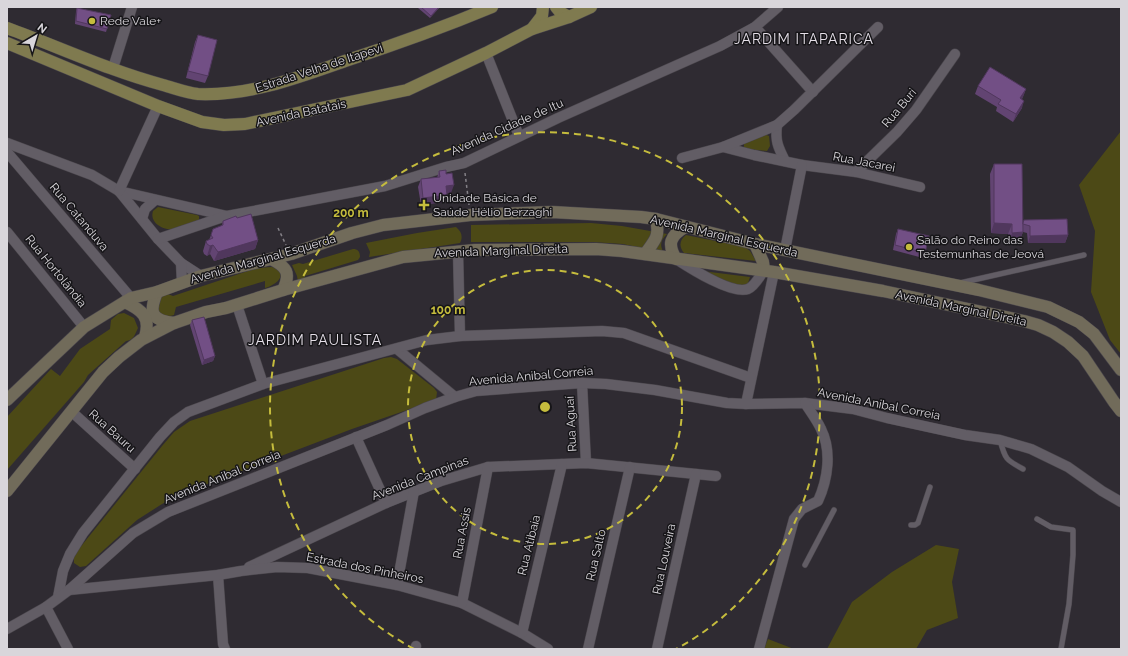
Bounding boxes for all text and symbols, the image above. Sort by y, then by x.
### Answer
place label: Rede Vale+ [100,14,161,28]
north arrow [16,16,56,56]
marker: Rede Vale+ [87,16,97,26]
text: N [35,21,49,36]
district label: JARDIM ITAPARICA [734,31,874,47]
street label: Estrada Velha de Itapevi [254,41,384,95]
street label: Rua Buri [879,86,919,130]
street label: Avenida Cidade de Itu [449,96,565,158]
street label: Avenida Batatais [255,97,347,129]
street label: Rua Jacarei [832,149,896,175]
street label: Rua Catanduva [47,180,111,254]
place label: Unidade Básica de Saúde Hélio Berzaghi [433,191,552,219]
marker: Unidade Básica de Saúde Hélio Berzaghi [418,199,430,211]
text: 200 m [333,206,369,220]
street label: Avenida Marginal Esquerda [649,212,799,260]
street label: Avenida Marginal Esquerda [189,231,337,287]
street label: Rua Hortolândia [23,232,89,310]
place label: Salão do Reino das Testemunhas de Jeová [917,233,1044,261]
street label: Avenida Marginal Direita [434,242,568,260]
marker: Salão do Reino das Testemunhas de Jeová [904,242,914,252]
street label: Avenida Marginal Direita [894,287,1028,329]
text: 100 m [431,303,465,317]
district label: JARDIM PAULISTA [248,332,382,348]
street label: Avenida Anibal Correia [468,364,594,388]
street label: Avenida Anibal Correia [816,385,942,423]
street label: Rua Aguaí [563,395,579,452]
centre of rings [538,400,552,414]
street label: Rua Bauru [86,407,138,455]
street label: Avenida Anibal Correia [162,447,282,507]
street label: Avenida Campinas [370,453,471,503]
street label: Rua Assis [450,506,474,560]
street label: Rua Atibaia [515,513,543,577]
street label: Rua Louveira [650,522,678,596]
street label: Rua Salto [583,528,609,582]
street label: Estrada dos Pinheiros [305,550,425,586]

